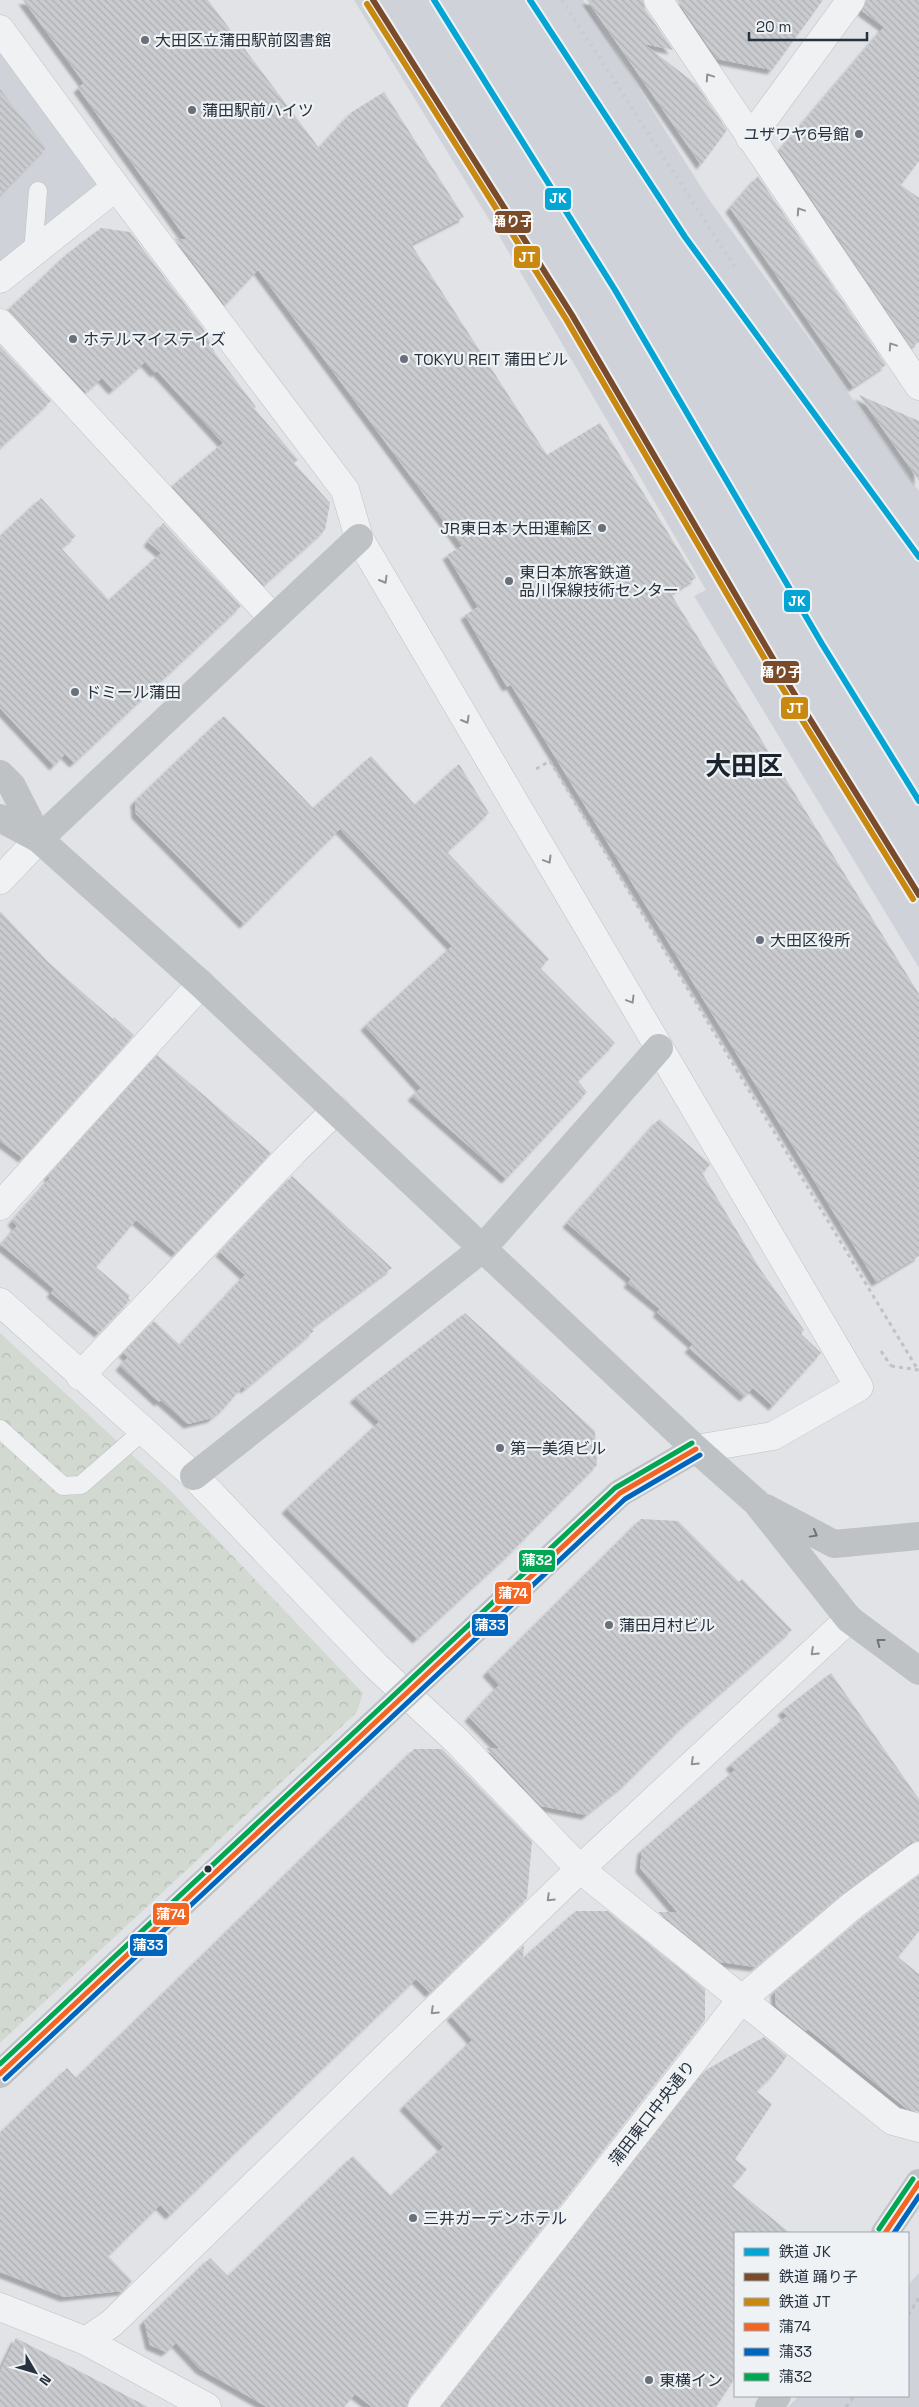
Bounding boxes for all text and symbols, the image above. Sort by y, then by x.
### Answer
scale bar [749,10,866,42]
text: 20 m [756,17,791,36]
place label: 大田区立蒲田駅前図書館 [155,30,331,51]
marker: 大田区立蒲田駅前図書館 [139,34,151,46]
one-way arrow [706,73,715,82]
place label: 蒲田駅前ハイツ [202,100,314,121]
marker: 蒲田駅前ハイツ [186,104,198,116]
place label: ユザワヤ6号館 [743,124,849,145]
marker: ユザワヤ6号館 [853,128,865,140]
line badge: JK [544,187,572,211]
text: JK [549,189,567,207]
one-way arrow [797,208,806,217]
line badge: 踊り子 [494,210,532,234]
text: 踊り子 [492,212,534,230]
line badge: JT [513,245,541,269]
text: JT [519,248,535,266]
place label: ホテルマイステイズ [83,329,226,350]
marker: ホテルマイステイズ [67,333,79,345]
one-way arrow [889,342,898,352]
place label: TOKYU REIT 蒲田ビル [414,349,568,370]
marker: TOKYU REIT 蒲田ビル [398,353,410,365]
place label: JR東日本 大田運輸区 [440,518,592,539]
marker: JR東日本 大田運輸区 [596,522,608,534]
place label: 東日本旅客鉄道 品川保線技術センター [519,562,679,601]
one-way arrow [377,574,387,583]
marker: 東日本旅客鉄道 品川保線技術センター [503,575,515,587]
line badge: JK [783,589,811,613]
text: JK [788,592,806,610]
line badge: 踊り子 [762,660,800,684]
text: 踊り子 [760,663,802,681]
place label: ドミール蒲田 [85,682,181,703]
marker: ドミール蒲田 [69,686,81,698]
line badge: JT [780,696,809,720]
text: JT [787,699,803,717]
one-way arrow [459,714,469,723]
district label: 大田区 [705,749,783,783]
one-way arrow [542,854,552,863]
place label: 大田区役所 [770,930,850,951]
marker: 大田区役所 [754,934,766,946]
one-way arrow [624,994,634,1003]
place label: 第一美須ビル [510,1438,606,1459]
marker: 第一美須ビル [494,1442,506,1454]
one-way arrow [809,1528,818,1538]
line badge: 蒲32 [518,1549,556,1573]
text: 蒲32 [522,1551,552,1569]
line badge: 蒲74 [494,1581,532,1605]
text: 蒲74 [498,1584,528,1602]
line badge: 蒲33 [471,1613,509,1637]
place label: 蒲田月村ビル [619,1615,715,1636]
text: 蒲33 [474,1616,506,1634]
marker: 蒲田月村ビル [603,1619,615,1631]
one-way arrow [876,1639,886,1648]
one-way arrow [810,1646,819,1655]
one-way arrow [691,1756,700,1765]
unlabelled marker [203,1864,213,1874]
one-way arrow [547,1892,556,1901]
line badge: 蒲74 [152,1902,190,1926]
text: 蒲74 [156,1905,186,1923]
line badge: 蒲33 [129,1933,168,1957]
text: 蒲33 [132,1936,164,1954]
one-way arrow [431,2005,440,2014]
street label: 蒲田東口中央通り [604,2056,700,2170]
place label: 三井ガーデンホテル [423,2208,567,2229]
marker: 三井ガーデンホテル [407,2212,419,2224]
legend [734,2232,909,2397]
text: 鉄道 JK [779,2242,831,2261]
text: 鉄道 踊り子 [779,2267,858,2286]
text: 鉄道 JT [779,2292,831,2311]
text: 蒲74 [779,2317,811,2336]
text: 蒲33 [779,2342,812,2361]
north arrow [10,2347,60,2397]
text: 蒲32 [779,2367,812,2386]
place label: 東横イン [659,2370,723,2391]
text: N [35,2371,55,2389]
marker: 東横イン [643,2374,655,2386]

